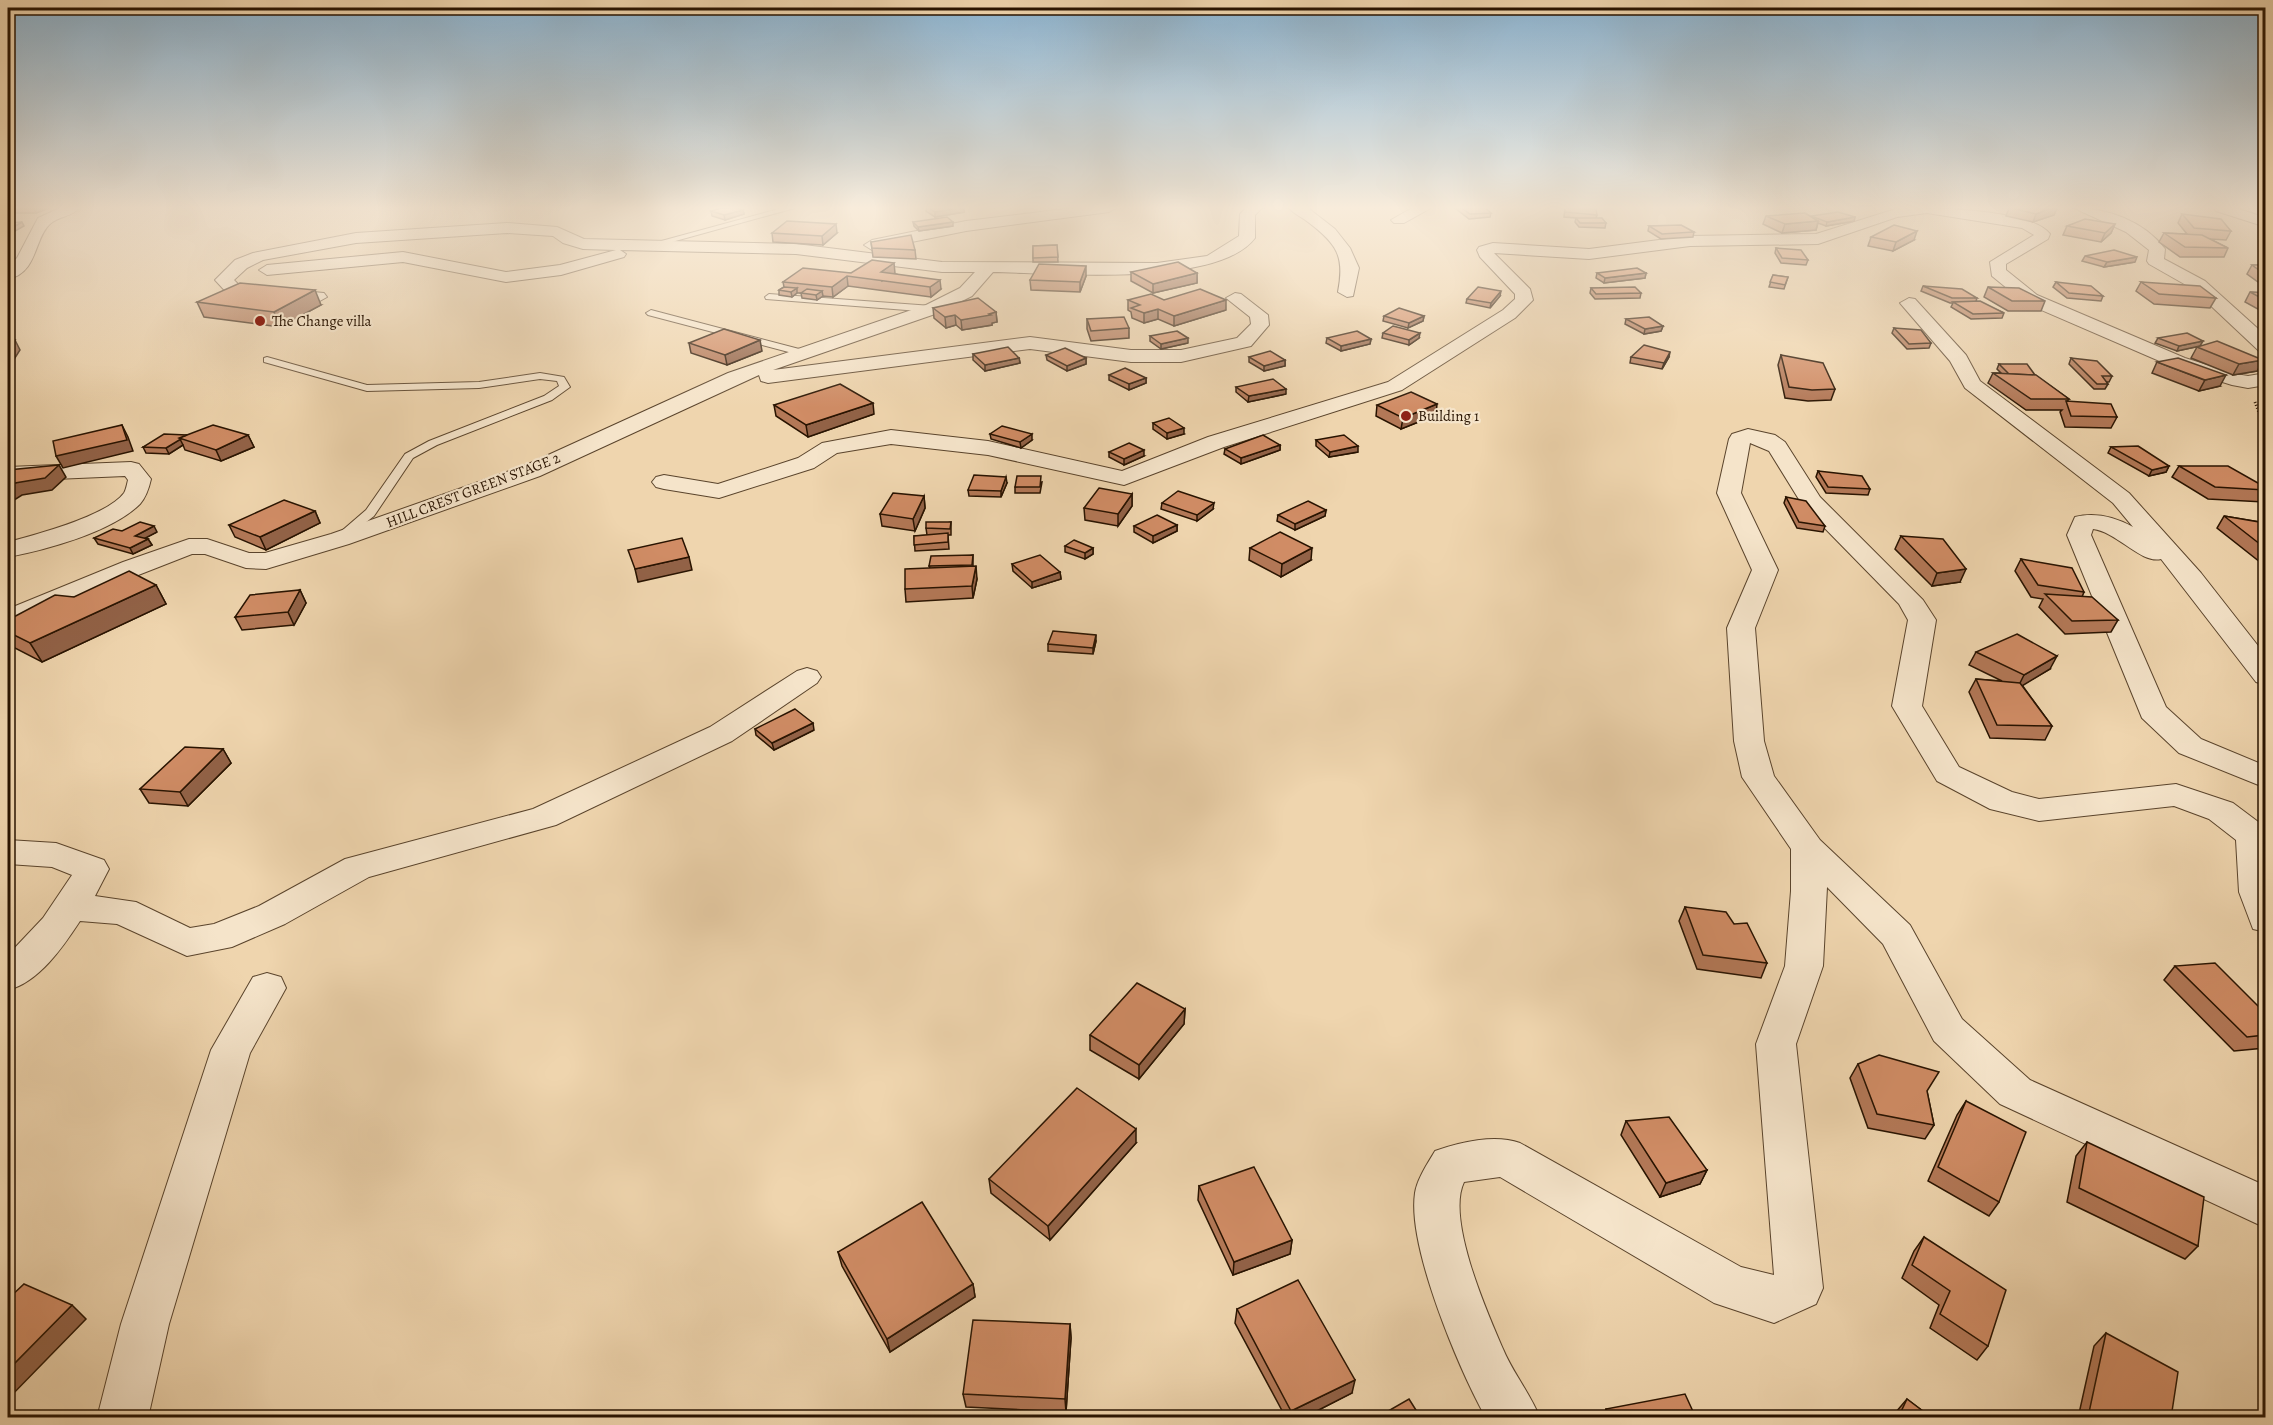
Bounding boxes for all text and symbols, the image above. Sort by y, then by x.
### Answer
place label: The Change villa [272,311,372,331]
marker: The Change villa [253,314,267,328]
place label: Building 1 [1418,406,1479,426]
marker: Building 1 [1399,409,1413,423]
street label: HILL CREST GREEN STAGE 2 [383,447,563,533]

